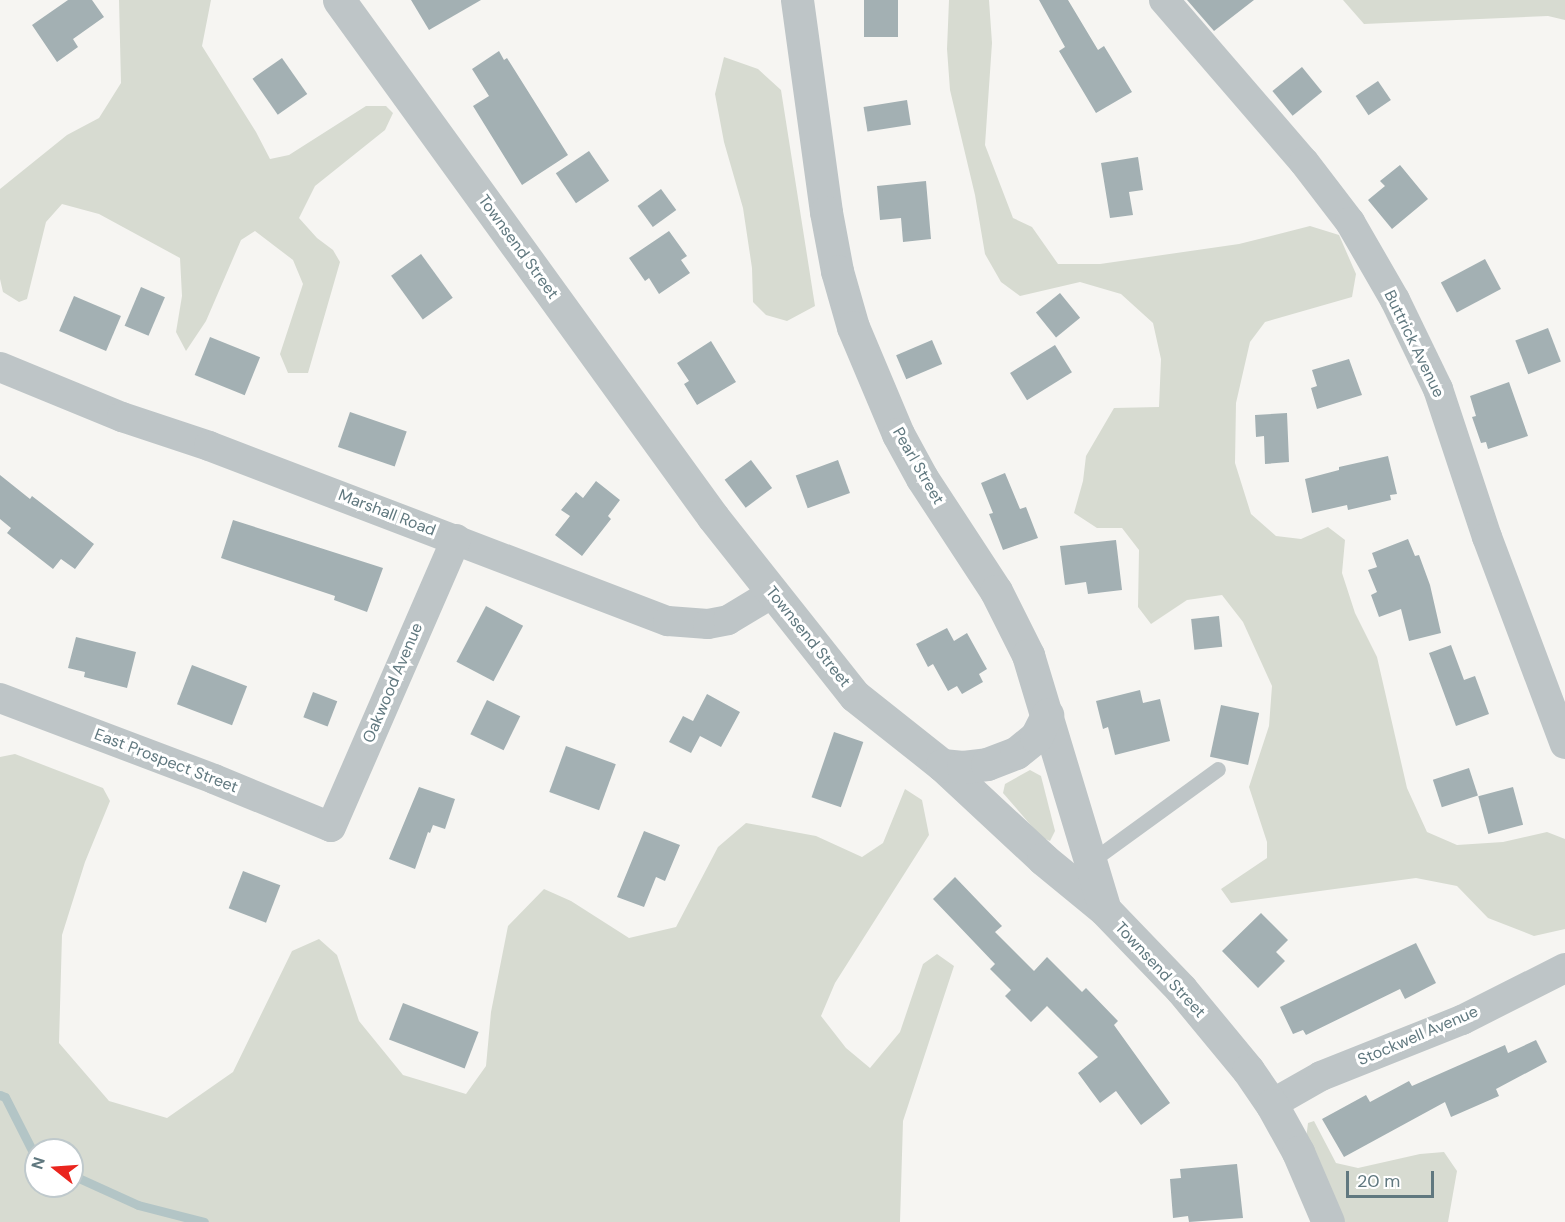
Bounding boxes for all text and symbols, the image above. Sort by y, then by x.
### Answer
street label: Townsend Street [474,191,562,303]
street label: Buttrick Avenue [1380,287,1448,401]
street label: Pearl Street [888,424,948,508]
street label: Marshall Road [336,486,438,540]
street label: Townsend Street [762,583,854,691]
street label: Oakwood Avenue [359,620,427,746]
street label: East Prospect Street [91,725,241,797]
street label: Townsend Street [1111,918,1209,1022]
street label: Stockwell Avenue [1355,1002,1481,1070]
north arrow [24,1138,84,1198]
text: N [26,1155,50,1172]
scale bar [1349,1159,1438,1197]
text: 20 m [1357,1169,1400,1193]

